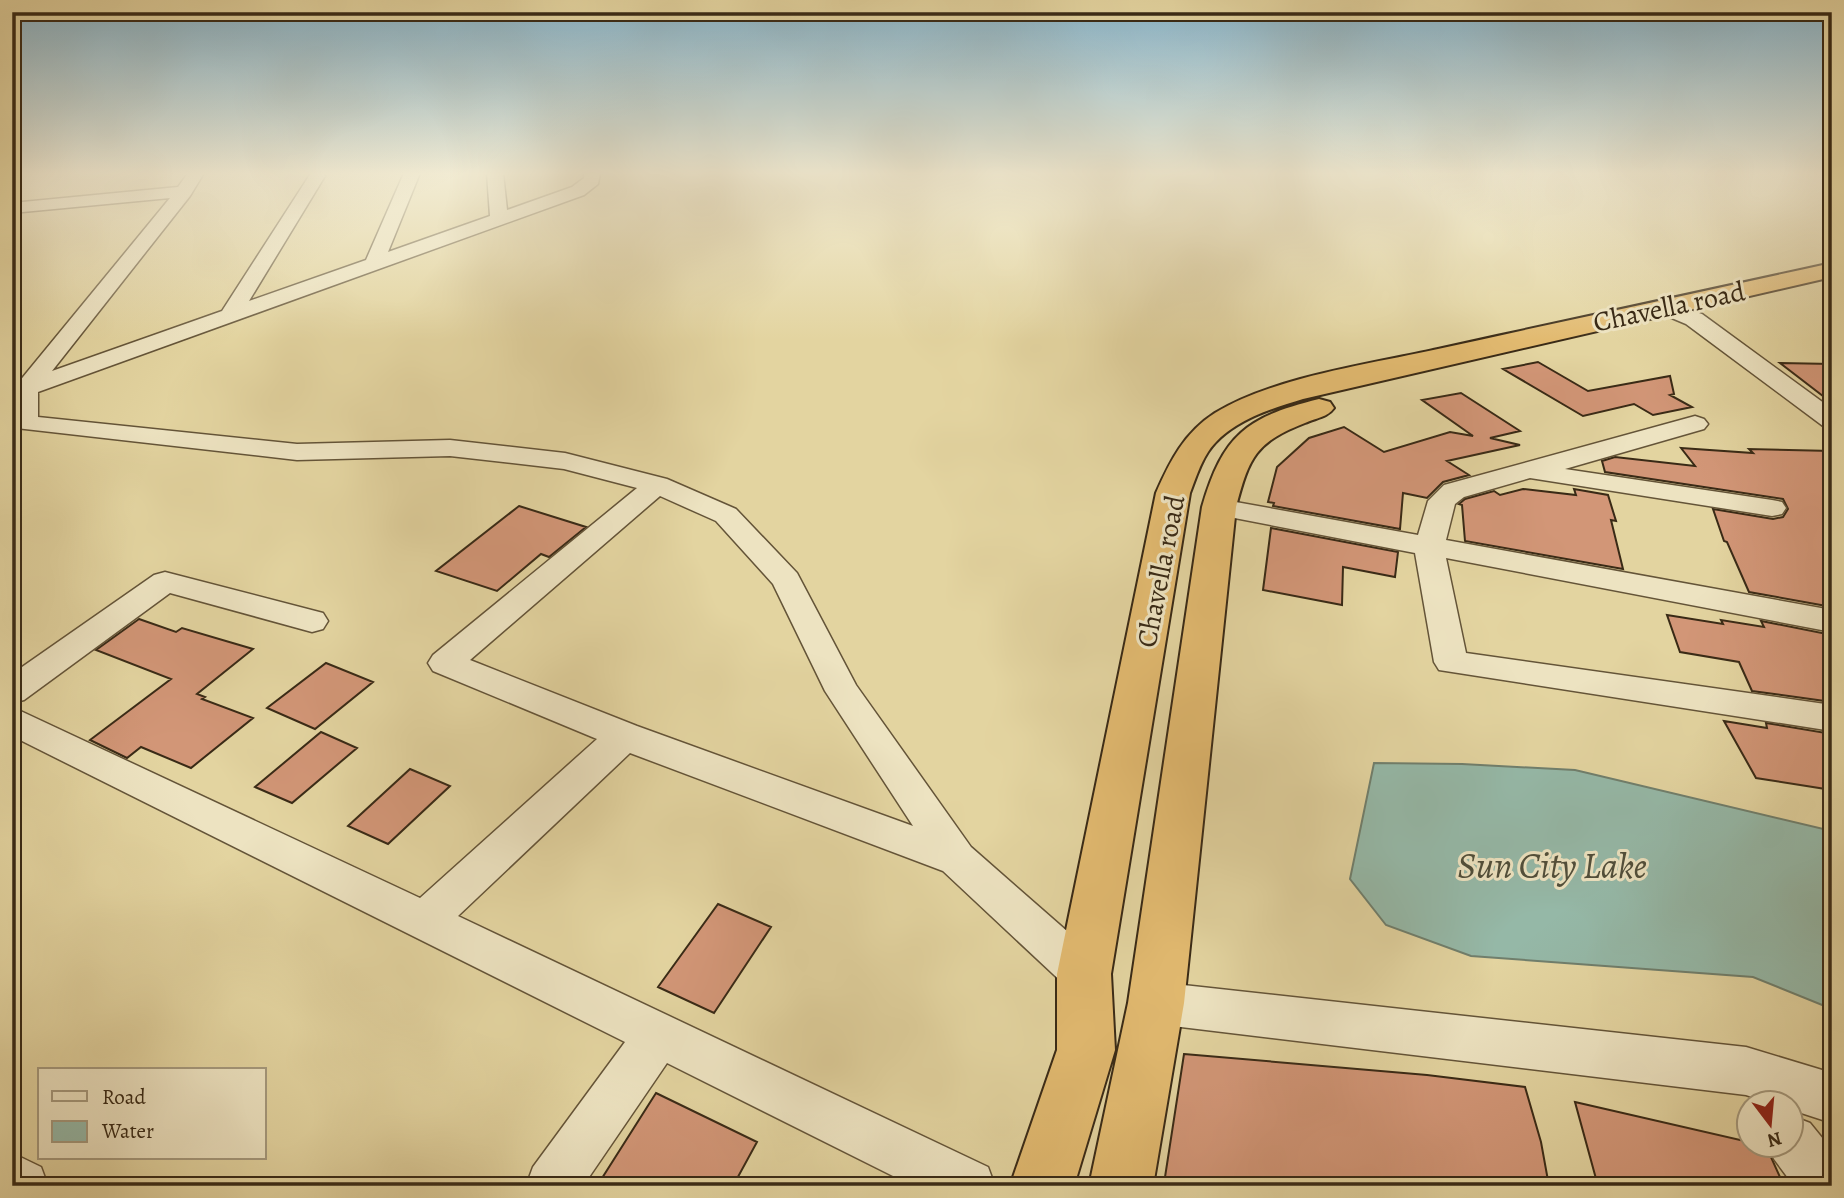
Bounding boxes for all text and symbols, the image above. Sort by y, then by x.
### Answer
street label: Chavella road [1590,272,1750,342]
street label: Chavella road [1128,491,1195,651]
water label: Sun City Lake [1457,840,1647,891]
legend [38,1068,266,1160]
text: Road [102,1083,146,1111]
north arrow [1736,1090,1806,1160]
text: Water [101,1117,154,1145]
text: N [1764,1125,1785,1154]

